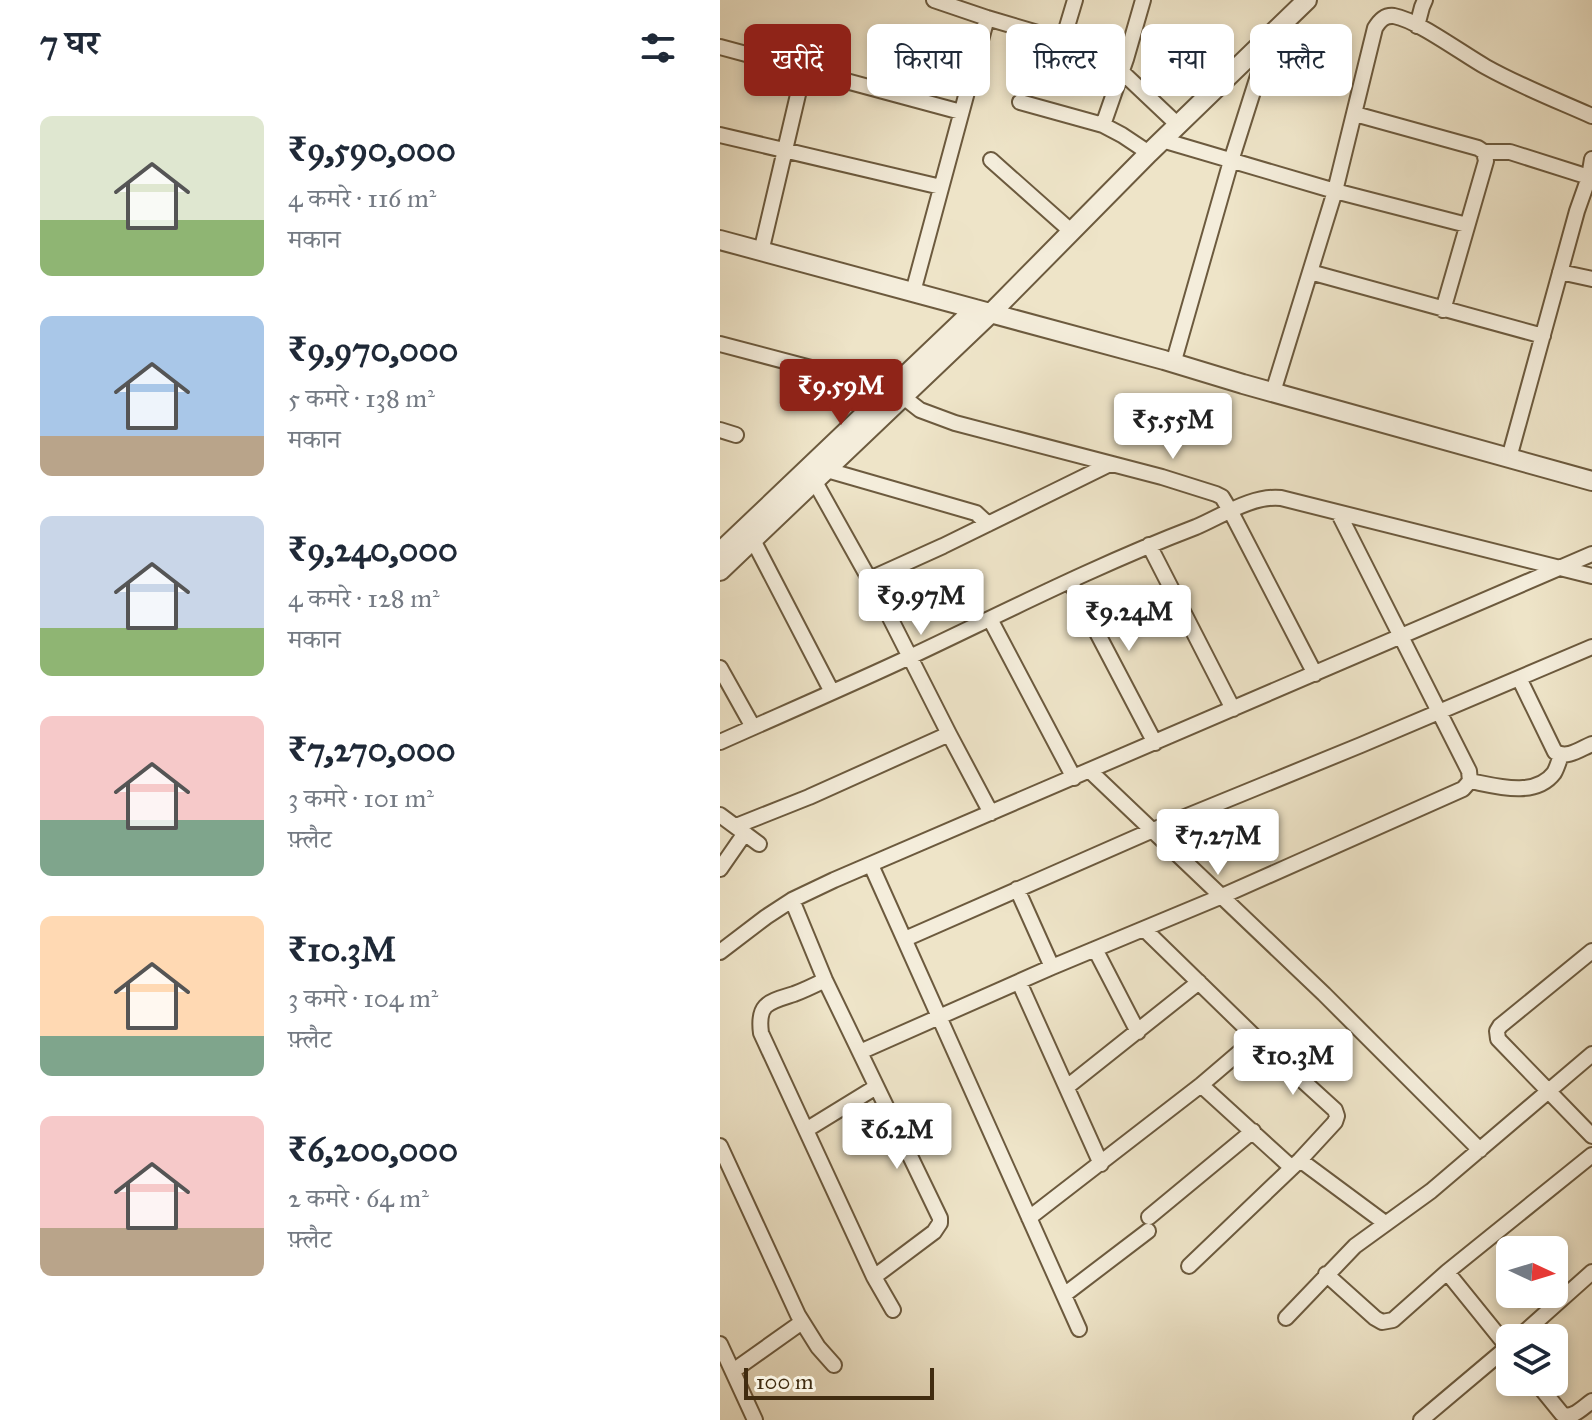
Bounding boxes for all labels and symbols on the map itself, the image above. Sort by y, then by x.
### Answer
pin: ₹9.59M [776,359,906,427]
pin: ₹5.55M [1108,393,1238,461]
pin: ₹9.97M [856,569,986,637]
pin: ₹9.24M [1064,585,1194,653]
pin: ₹7.27M [1153,809,1283,877]
pin: ₹10.3M [1228,1029,1358,1097]
pin: ₹6.2M [841,1103,953,1171]
north arrow [1496,1236,1568,1308]
scale bar [744,1364,934,1400]

